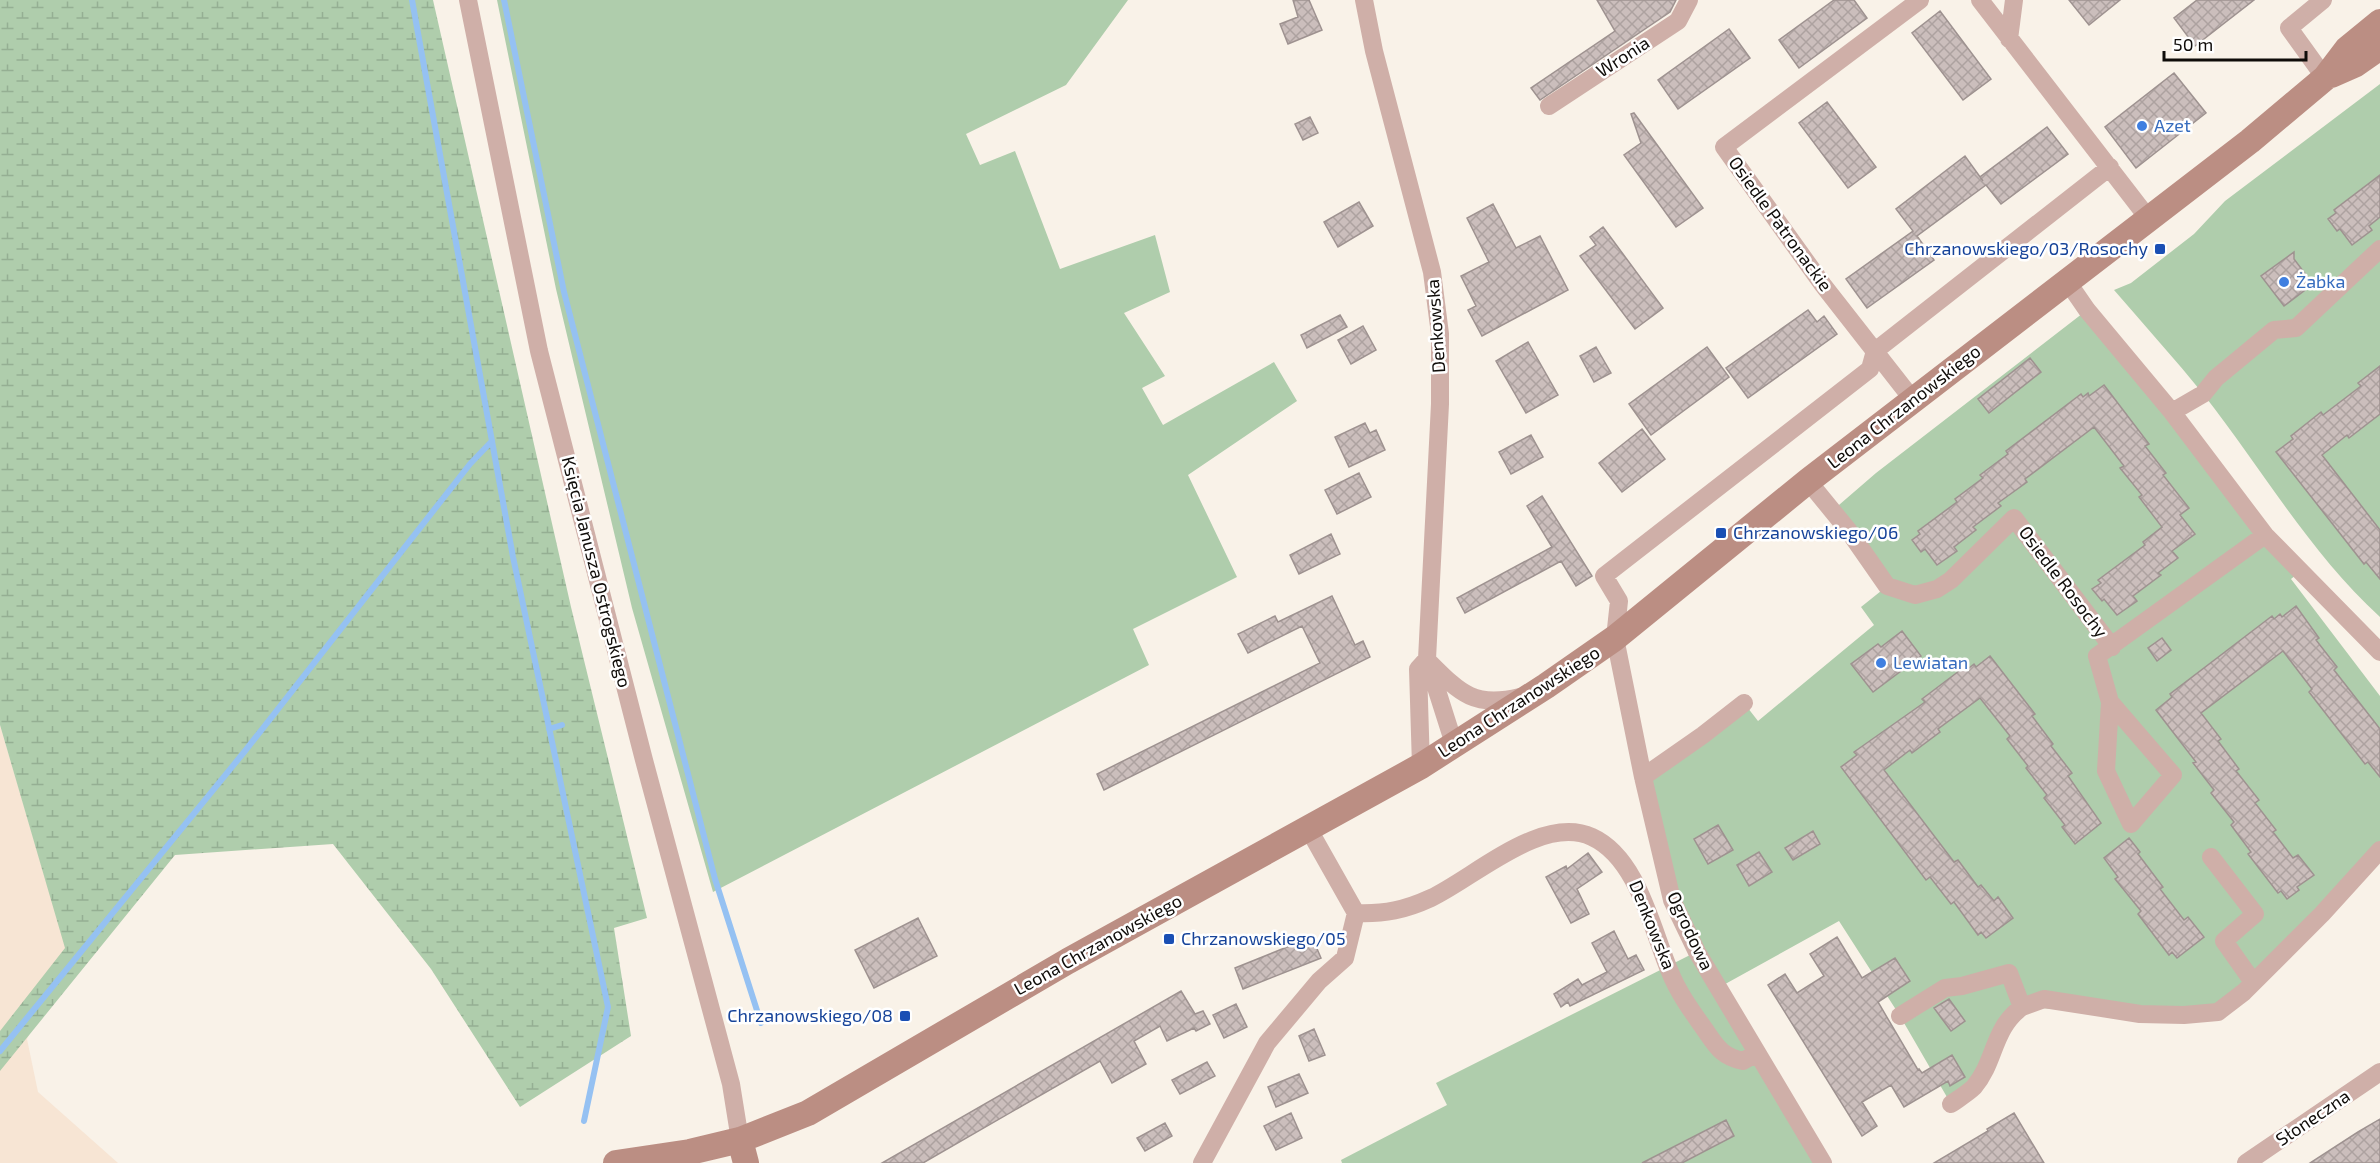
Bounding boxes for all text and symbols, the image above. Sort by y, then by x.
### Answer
scale bar [2164,24,2306,62]
street label: Wronia [1592,31,1653,81]
text: 50 m [2173,33,2213,55]
place label: Azet [2154,114,2191,136]
marker: Azet [2135,119,2149,133]
street label: Osiedle Patronackie [1724,152,1837,295]
place label: Chrzanowskiego/03/Rosochy [1904,237,2148,259]
marker: Chrzanowskiego/03/Rosochy [2153,242,2167,256]
place label: Żabka [2296,270,2345,292]
marker: Żabka [2277,275,2291,289]
street label: Denkowska [1421,278,1449,374]
street label: Leona Chrzanowskiego [1822,339,1984,473]
street label: Księcia Janusza Ostrogskiego [558,454,636,690]
place label: Chrzanowskiego/06 [1733,521,1898,543]
street label: Osiedle Rosochy [2015,521,2113,642]
marker: Chrzanowskiego/06 [1714,526,1728,540]
street label: Leona Chrzanowskiego [1433,641,1604,762]
place label: Lewiatan [1893,651,1968,673]
marker: Lewiatan [1874,656,1888,670]
street label: Denkowska [1625,877,1681,972]
street label: Ogrodowa [1663,888,1719,973]
street label: Leona Chrzanowskiego [1010,889,1185,999]
place label: Chrzanowskiego/05 [1181,927,1346,949]
marker: Chrzanowskiego/05 [1162,932,1176,946]
place label: Chrzanowskiego/08 [727,1004,893,1026]
marker: Chrzanowskiego/08 [898,1009,912,1023]
street label: Słoneczna [2271,1084,2354,1150]

